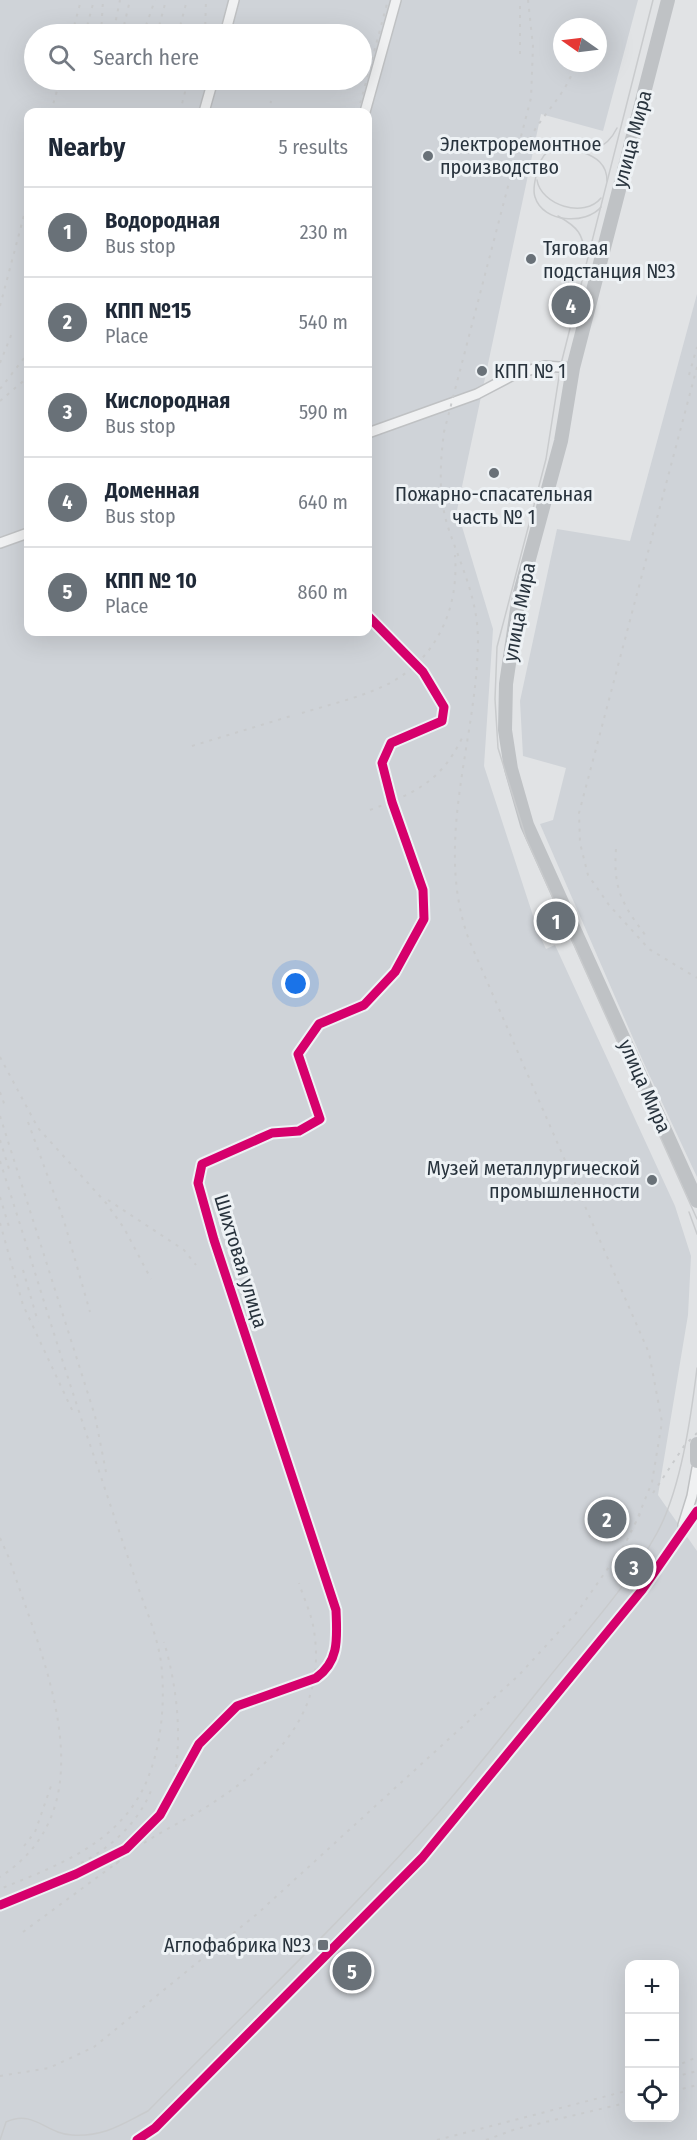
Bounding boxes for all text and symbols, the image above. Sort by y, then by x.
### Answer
north arrow [553,18,607,72]
search box [24,24,372,90]
icon: search [45,41,78,74]
text: Search here [93,44,199,71]
street label: улица Мира [607,88,657,190]
text: Nearby [48,132,125,163]
place label: Электроремонтное производство [440,132,601,179]
text: 5 results [278,135,348,159]
marker: Электроремонтное производство [421,149,435,163]
text: Водородная [105,207,220,234]
text: 1 [63,220,72,244]
text: 230 m [300,220,348,244]
text: Bus stop [105,234,176,258]
place label: Тяговая подстанция №3 [543,236,675,283]
marker: Тяговая подстанция №3 [524,252,538,266]
pin: 4 [552,282,590,328]
text: КПП №15 [105,297,191,324]
text: 2 [63,310,72,334]
text: 540 m [299,310,348,334]
text: Place [105,324,148,348]
place label: КПП № 1 [494,359,566,383]
marker: КПП № 1 [475,364,489,378]
text: Кислородная [105,387,230,414]
text: 3 [63,400,72,424]
text: 590 m [299,400,348,424]
text: Bus stop [105,414,176,438]
marker: Пожарно-спасательная часть № 1 [487,466,501,480]
text: Доменная [105,477,200,504]
place label: Пожарно-спасательная часть № 1 [395,482,593,529]
text: 4 [62,490,73,514]
text: 640 m [298,490,348,514]
text: Bus stop [105,504,176,528]
street label: улица Мира [498,561,540,663]
text: КПП № 10 [105,567,197,594]
text: 5 [63,580,72,604]
text: 860 m [298,580,348,604]
text: Place [105,594,148,618]
pin: 1 [536,898,576,944]
your location [281,969,310,998]
street label: улица Мира [614,1035,676,1137]
place label: Музей металлургической промышленности [427,1156,640,1203]
marker: Музей металлургической промышленности [645,1173,659,1187]
street label: Шихтовая улица [209,1191,273,1331]
pin: 2 [588,1496,626,1541]
pin: 3 [614,1544,654,1590]
place label: Аглофабрика №3 [164,1933,311,1957]
marker: Аглофабрика №3 [316,1938,330,1952]
pin: 5 [332,1948,372,1994]
map controls [625,1960,679,2122]
button: + [625,1960,679,2014]
button: − [625,2014,679,2068]
button: locate [625,2068,679,2122]

